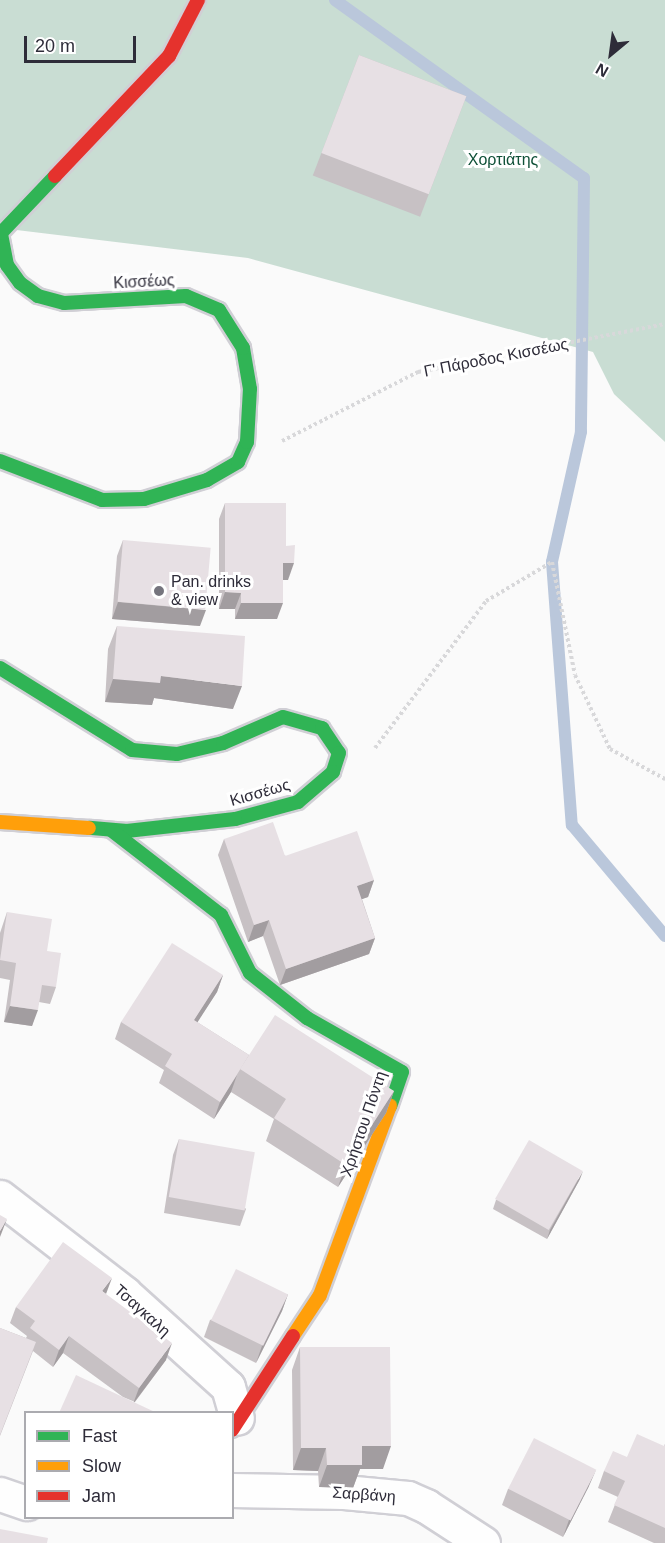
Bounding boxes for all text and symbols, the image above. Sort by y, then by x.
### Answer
scale bar [27,24,140,62]
north arrow [581,24,641,84]
text: 20 m [35,36,75,56]
text: N [593,60,611,80]
park label: Χορτιάτης [468,150,538,170]
street label: Κισσέως [113,271,175,293]
street label: Γ' Πάροδος Κισσέως [422,335,570,381]
place label: Pan. drinks & view [171,572,251,610]
marker: Pan. drinks & view [152,584,166,598]
street label: Κισσέως [228,775,292,811]
street label: Χρήστου Πόντη [337,1069,391,1179]
street label: Τσαγκαλη [110,1281,174,1341]
legend [24,1411,234,1519]
text: Fast [82,1426,117,1446]
text: Slow [82,1456,121,1476]
street label: Σαρβάνη [332,1483,396,1507]
text: Jam [82,1486,116,1506]

